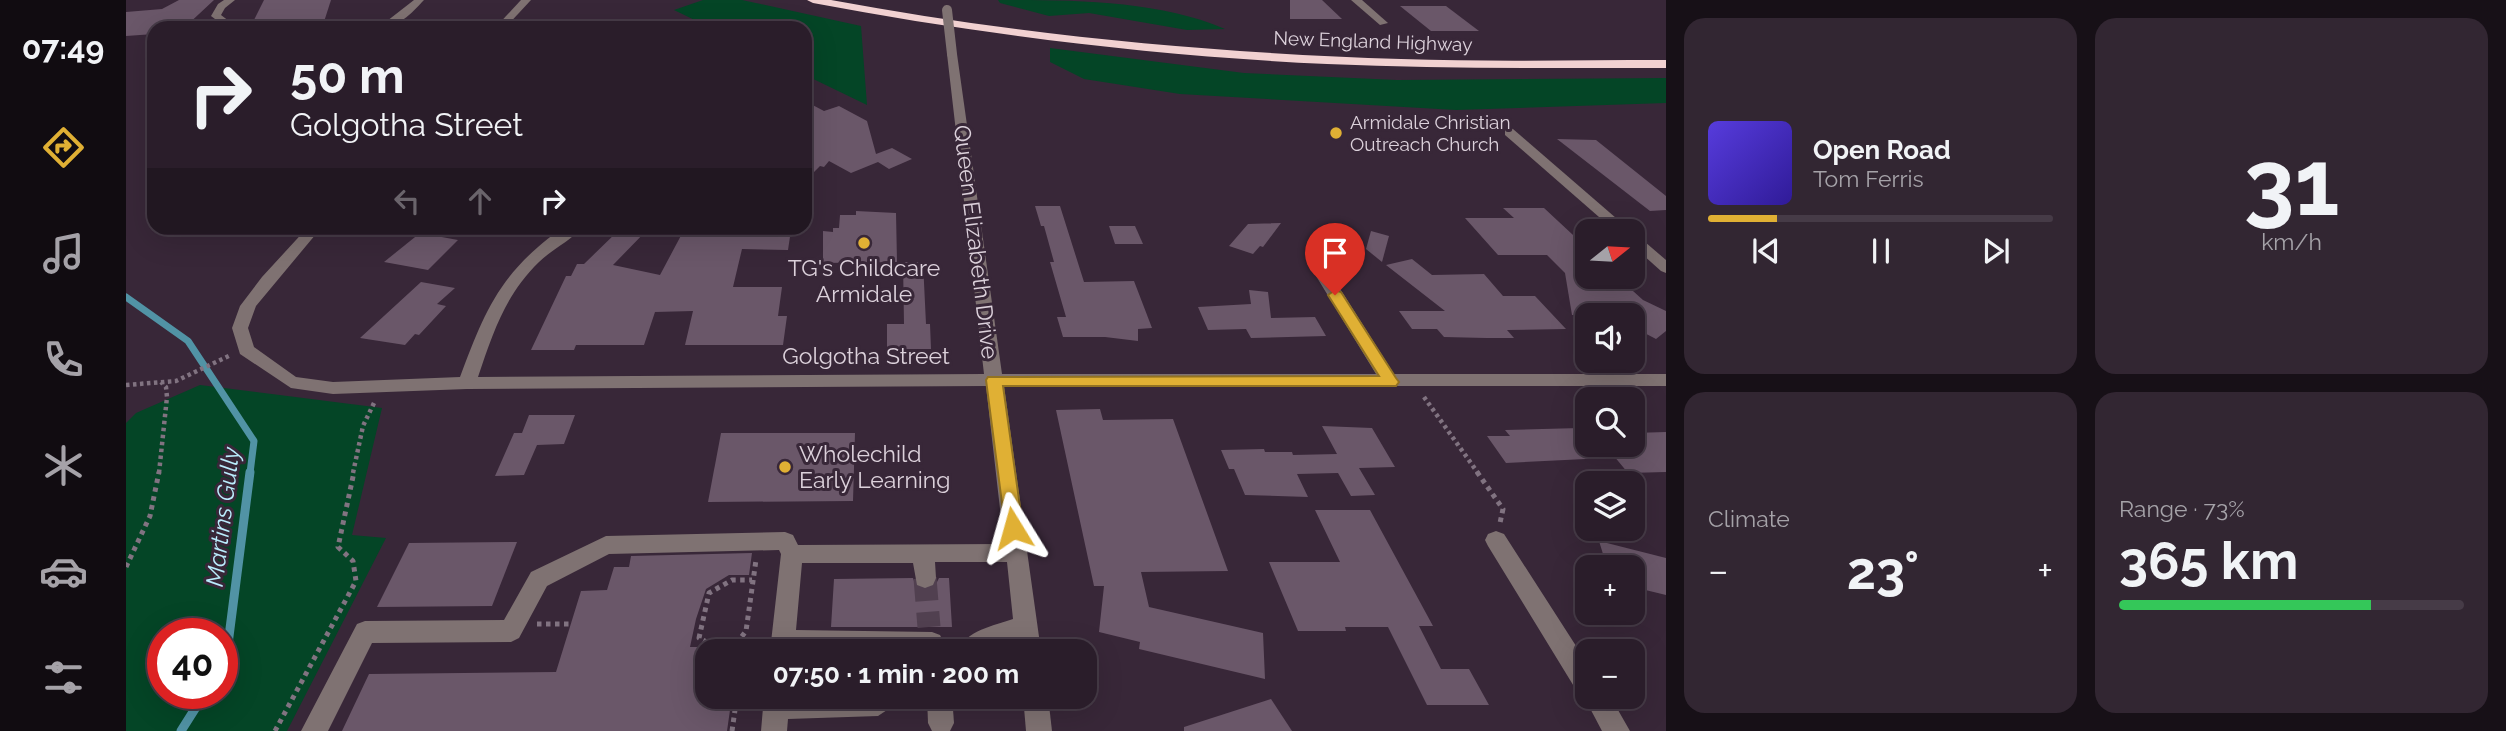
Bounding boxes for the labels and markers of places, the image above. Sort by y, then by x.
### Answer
place label: Armidale Christian Outreach Church [1350,111,1511,155]
marker: Armidale Christian Outreach Church [1328,125,1344,141]
pin [1305,223,1365,295]
marker: TG's Childcare Armidale [856,235,872,251]
place label: TG's Childcare Armidale [788,254,940,307]
place label: Wholechild Early Learning [799,440,950,493]
marker: Wholechild Early Learning [777,459,793,475]

